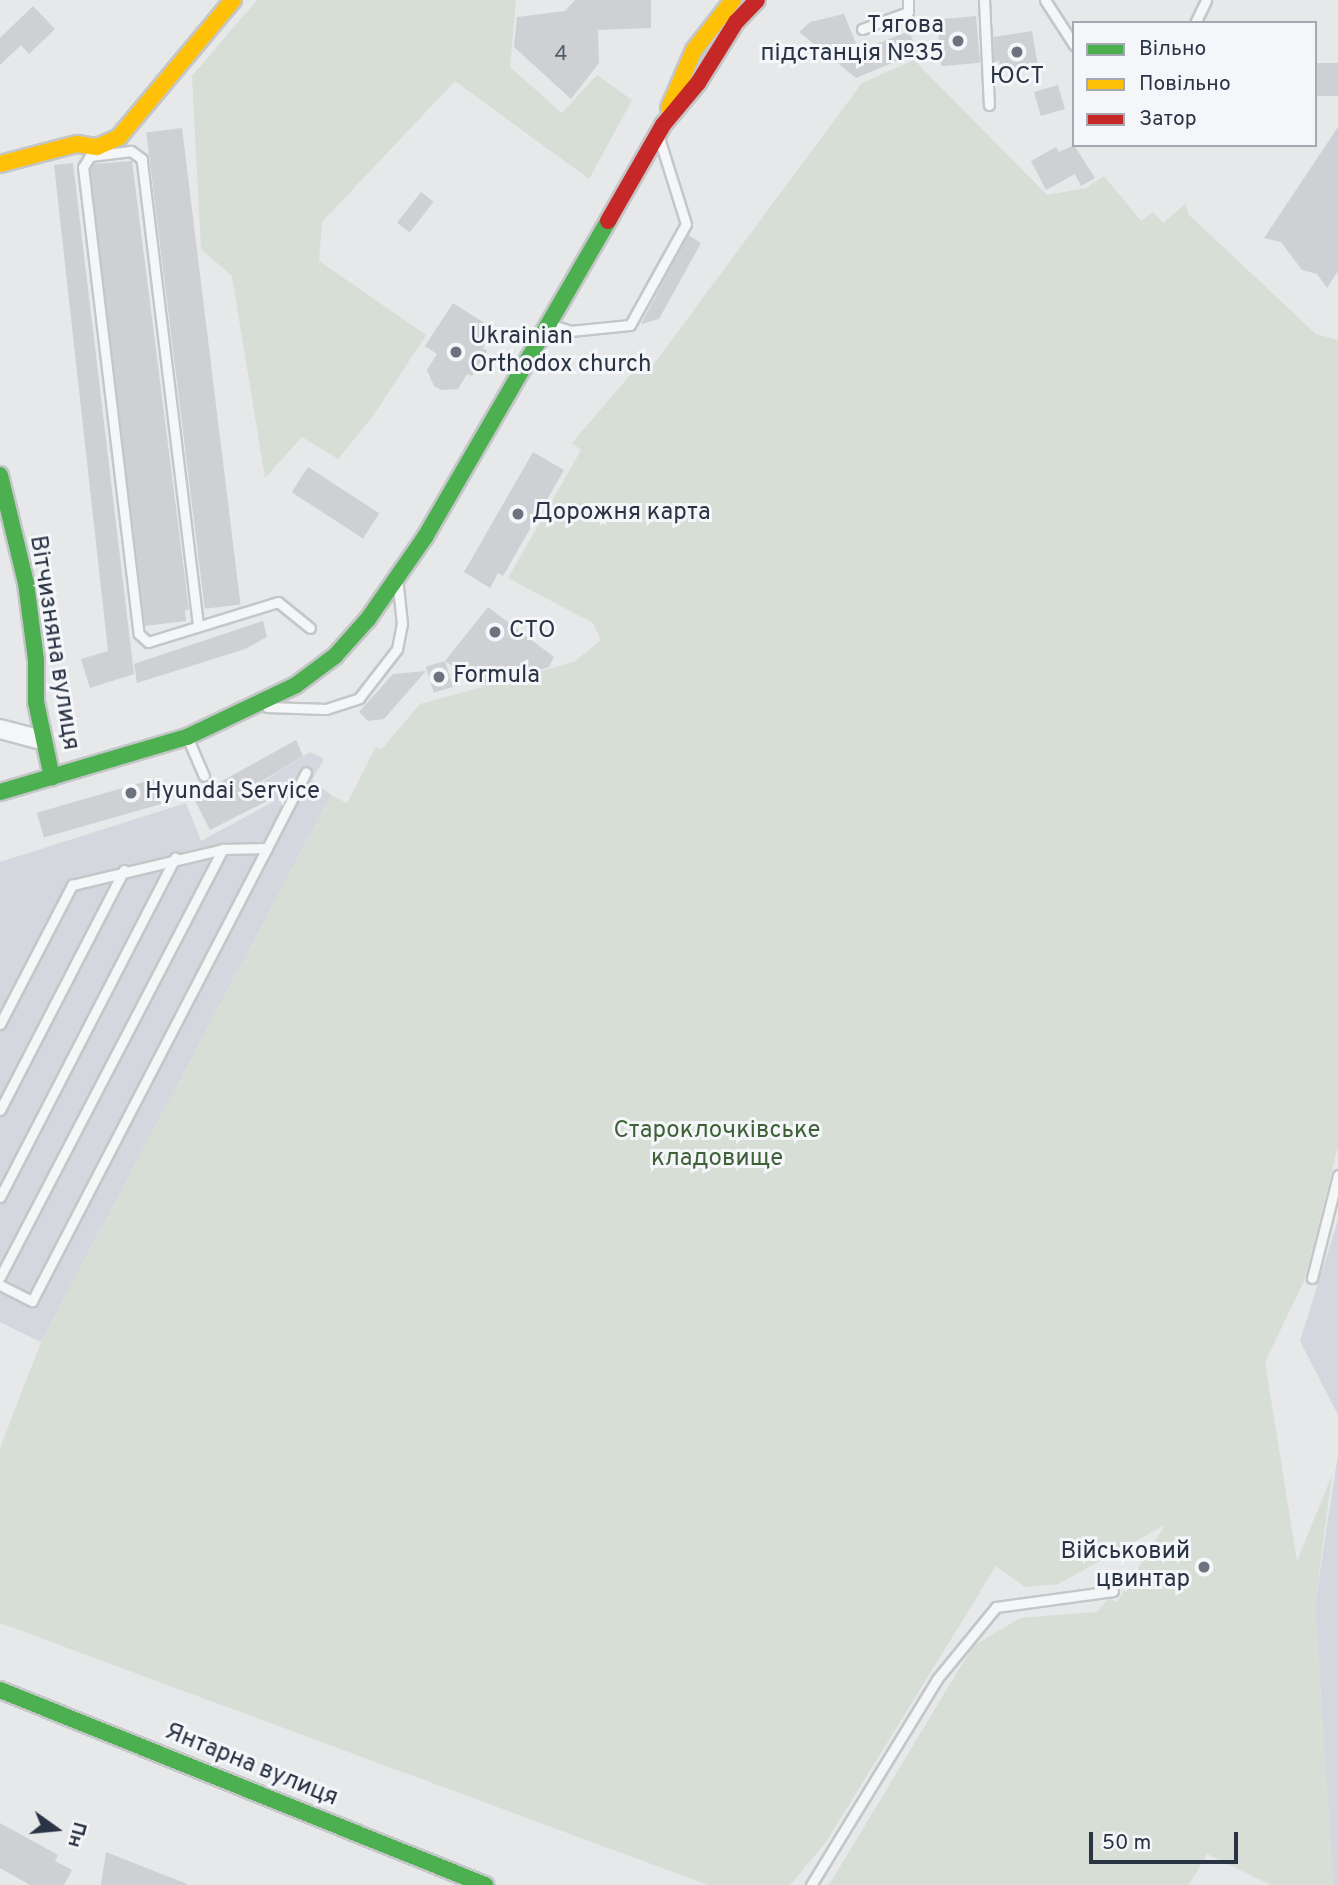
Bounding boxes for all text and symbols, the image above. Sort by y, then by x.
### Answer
place label: Тягова пiдстанцiя №35 [761,13,944,69]
legend [1072,21,1317,147]
marker: Тягова пiдстанцiя №35 [950,33,966,49]
text: Вільно [1139,36,1206,63]
house number: 4 [554,42,568,68]
marker: ЮСТ [1009,44,1025,60]
place label: ЮСТ [990,64,1044,92]
text: Повільно [1139,71,1231,98]
text: Затор [1139,106,1197,133]
place label: Ukrainian Orthodox church [470,324,651,380]
marker: Ukrainian Orthodox church [448,344,464,360]
place label: Дорожня карта [532,500,710,528]
marker: Дорожня карта [510,506,526,522]
street label: Вітчизняна вулиця [22,534,84,752]
place label: СТО [509,618,555,646]
marker: СТО [487,624,503,640]
place label: Formula [453,663,540,691]
marker: Formula [431,669,447,685]
place label: Hyundai Service [145,779,320,807]
marker: Hyundai Service [123,785,139,801]
park label: Староклочківське кладовище [614,1118,820,1174]
place label: Військовий цвинтар [1061,1539,1190,1595]
marker: Військовий цвинтар [1196,1559,1212,1575]
street label: Янтарна вулиця [160,1718,342,1814]
north arrow [21,1794,91,1864]
scale bar [1093,1818,1242,1862]
text: Пн [61,1819,91,1850]
text: 50 m [1102,1830,1151,1857]

